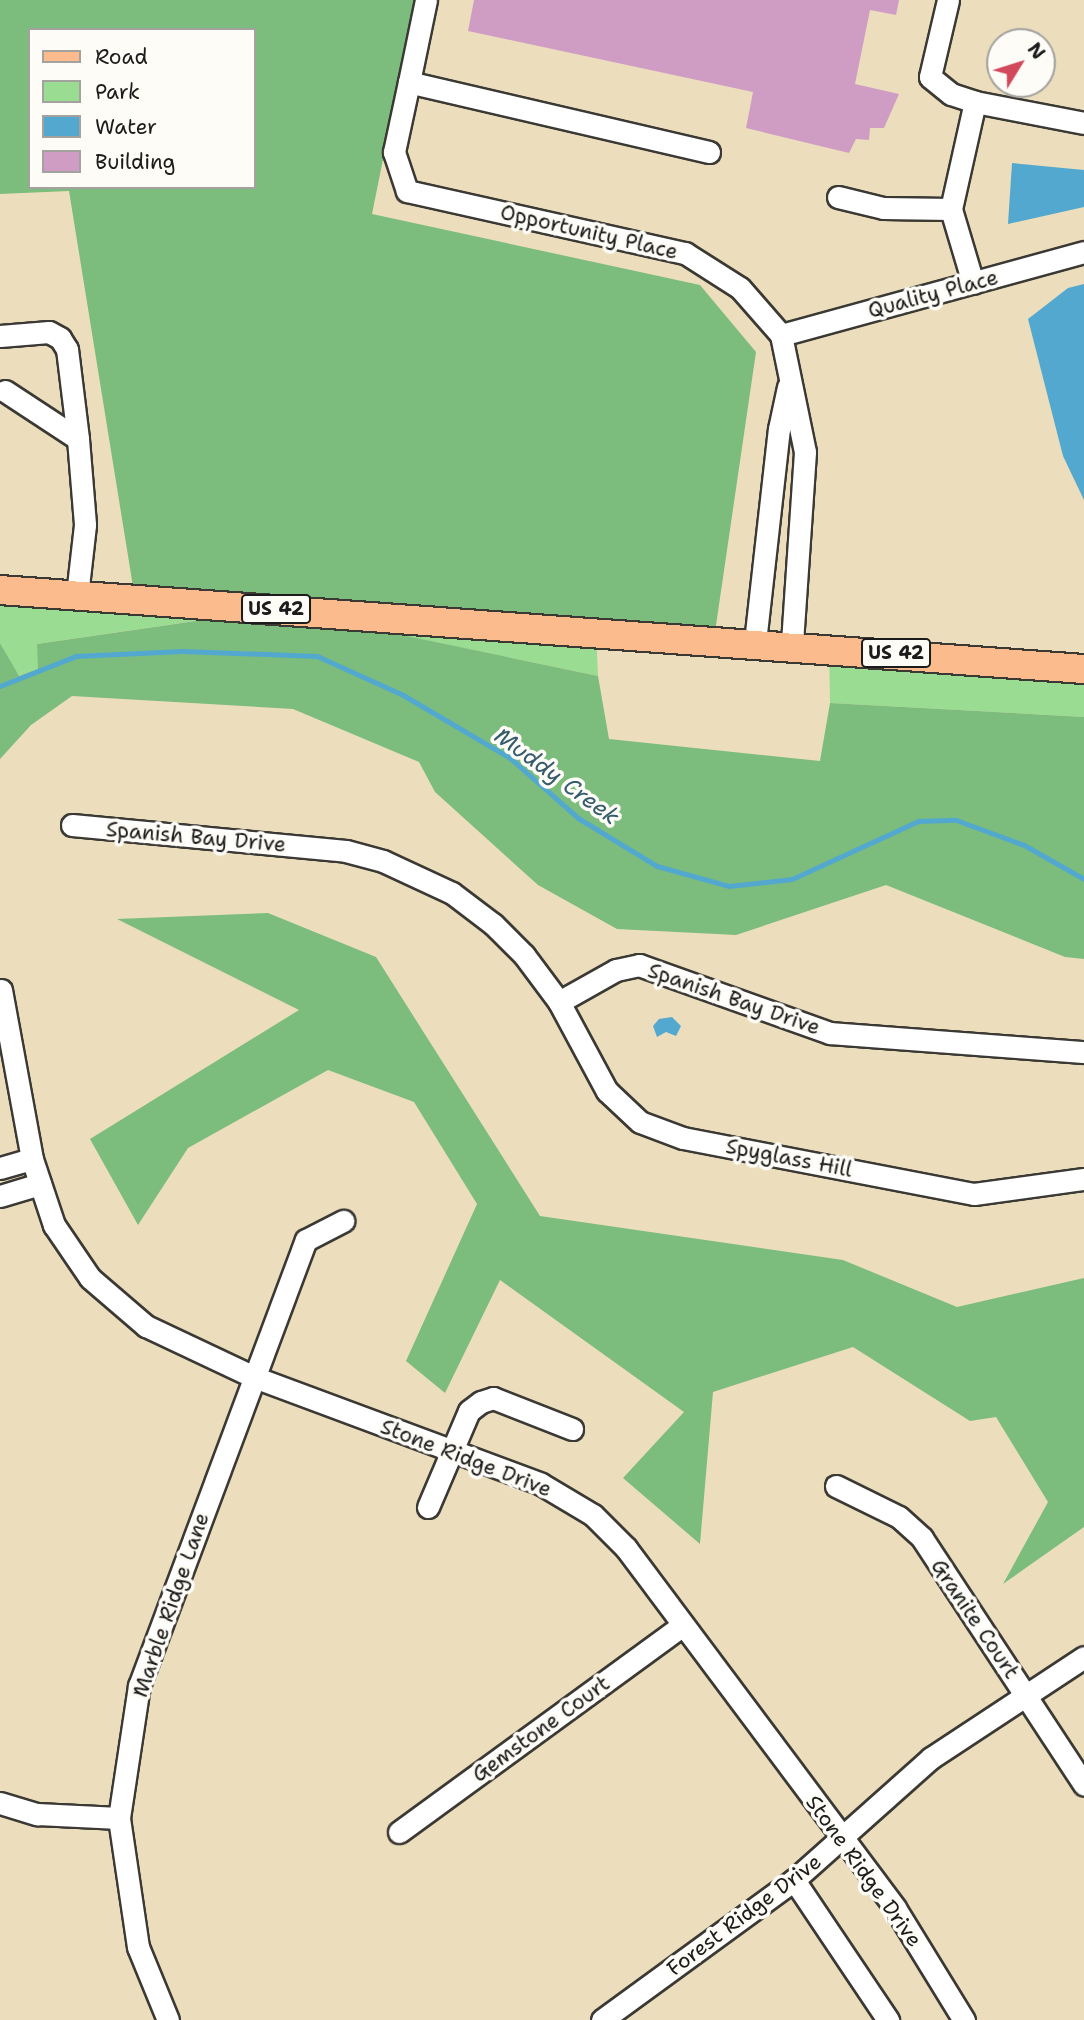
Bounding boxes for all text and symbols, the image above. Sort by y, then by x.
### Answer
legend [28,28,256,189]
north arrow [986,28,1056,98]
text: N [1022,37,1051,65]
text: Road [95,43,148,71]
text: Park [95,78,140,106]
text: Water [95,113,157,141]
text: Building [95,148,175,176]
street label: Opportunity Place [498,199,680,265]
street label: Quality Place [865,265,1001,323]
road number: US 42 [241,594,311,624]
road number: US 42 [861,638,931,668]
water label: Muddy Creek [489,721,625,831]
street label: Spanish Bay Drive [105,817,287,857]
street label: Spanish Bay Drive [645,958,823,1040]
street label: Spyglass Hill [724,1133,854,1183]
street label: Stone Ridge Drive [377,1414,555,1502]
street label: Marble Ridge Lane [128,1509,214,1701]
street label: Granite Court [926,1554,1024,1684]
street label: Gemstone Court [467,1671,615,1787]
street label: Stone Ridge Drive [801,1790,927,1952]
street label: Forest Ridge Drive [662,1849,826,1981]

